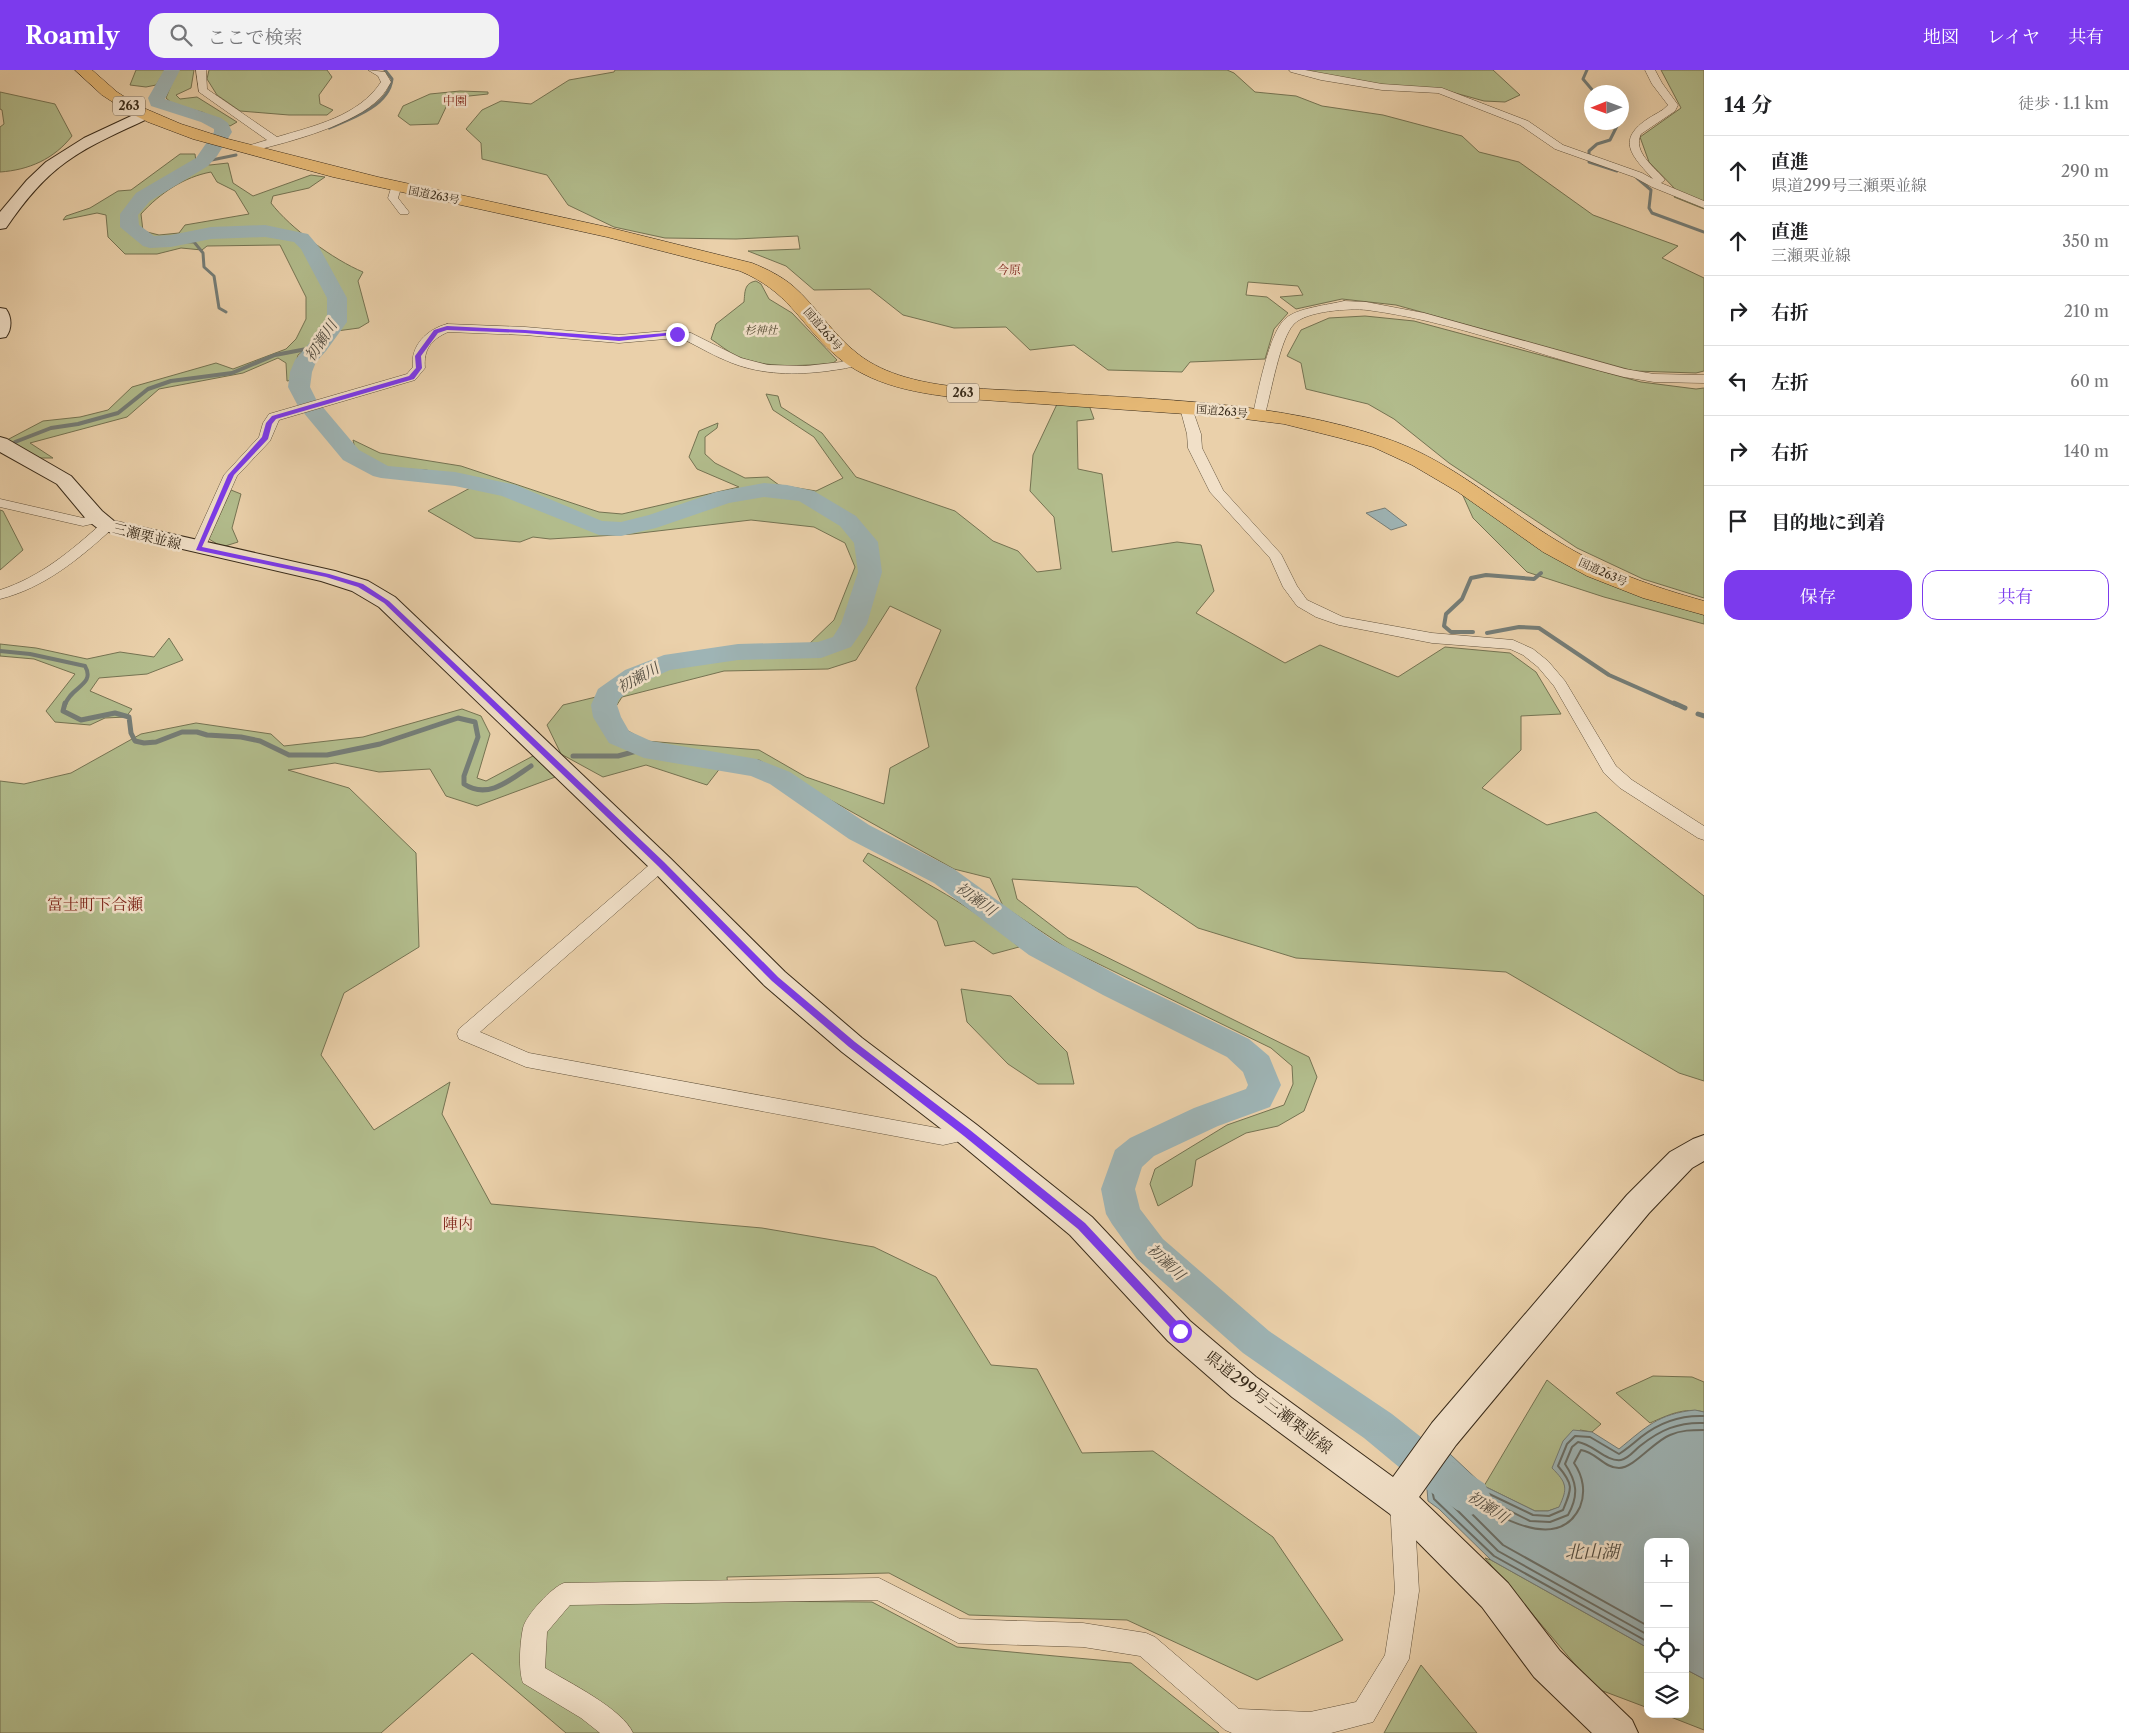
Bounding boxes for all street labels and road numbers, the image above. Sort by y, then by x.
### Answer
road number: 263 [113,97,145,116]
street label: 国道263号 [407,183,461,207]
street label: 国道263号 [801,305,845,353]
road number: 263 [947,384,979,402]
street label: 国道263号 [1196,402,1248,420]
street label: 三瀬栗並線 [111,519,183,553]
street label: 国道263号 [1576,555,1630,589]
street label: 県道299号三瀬栗並線 [1201,1346,1337,1458]

